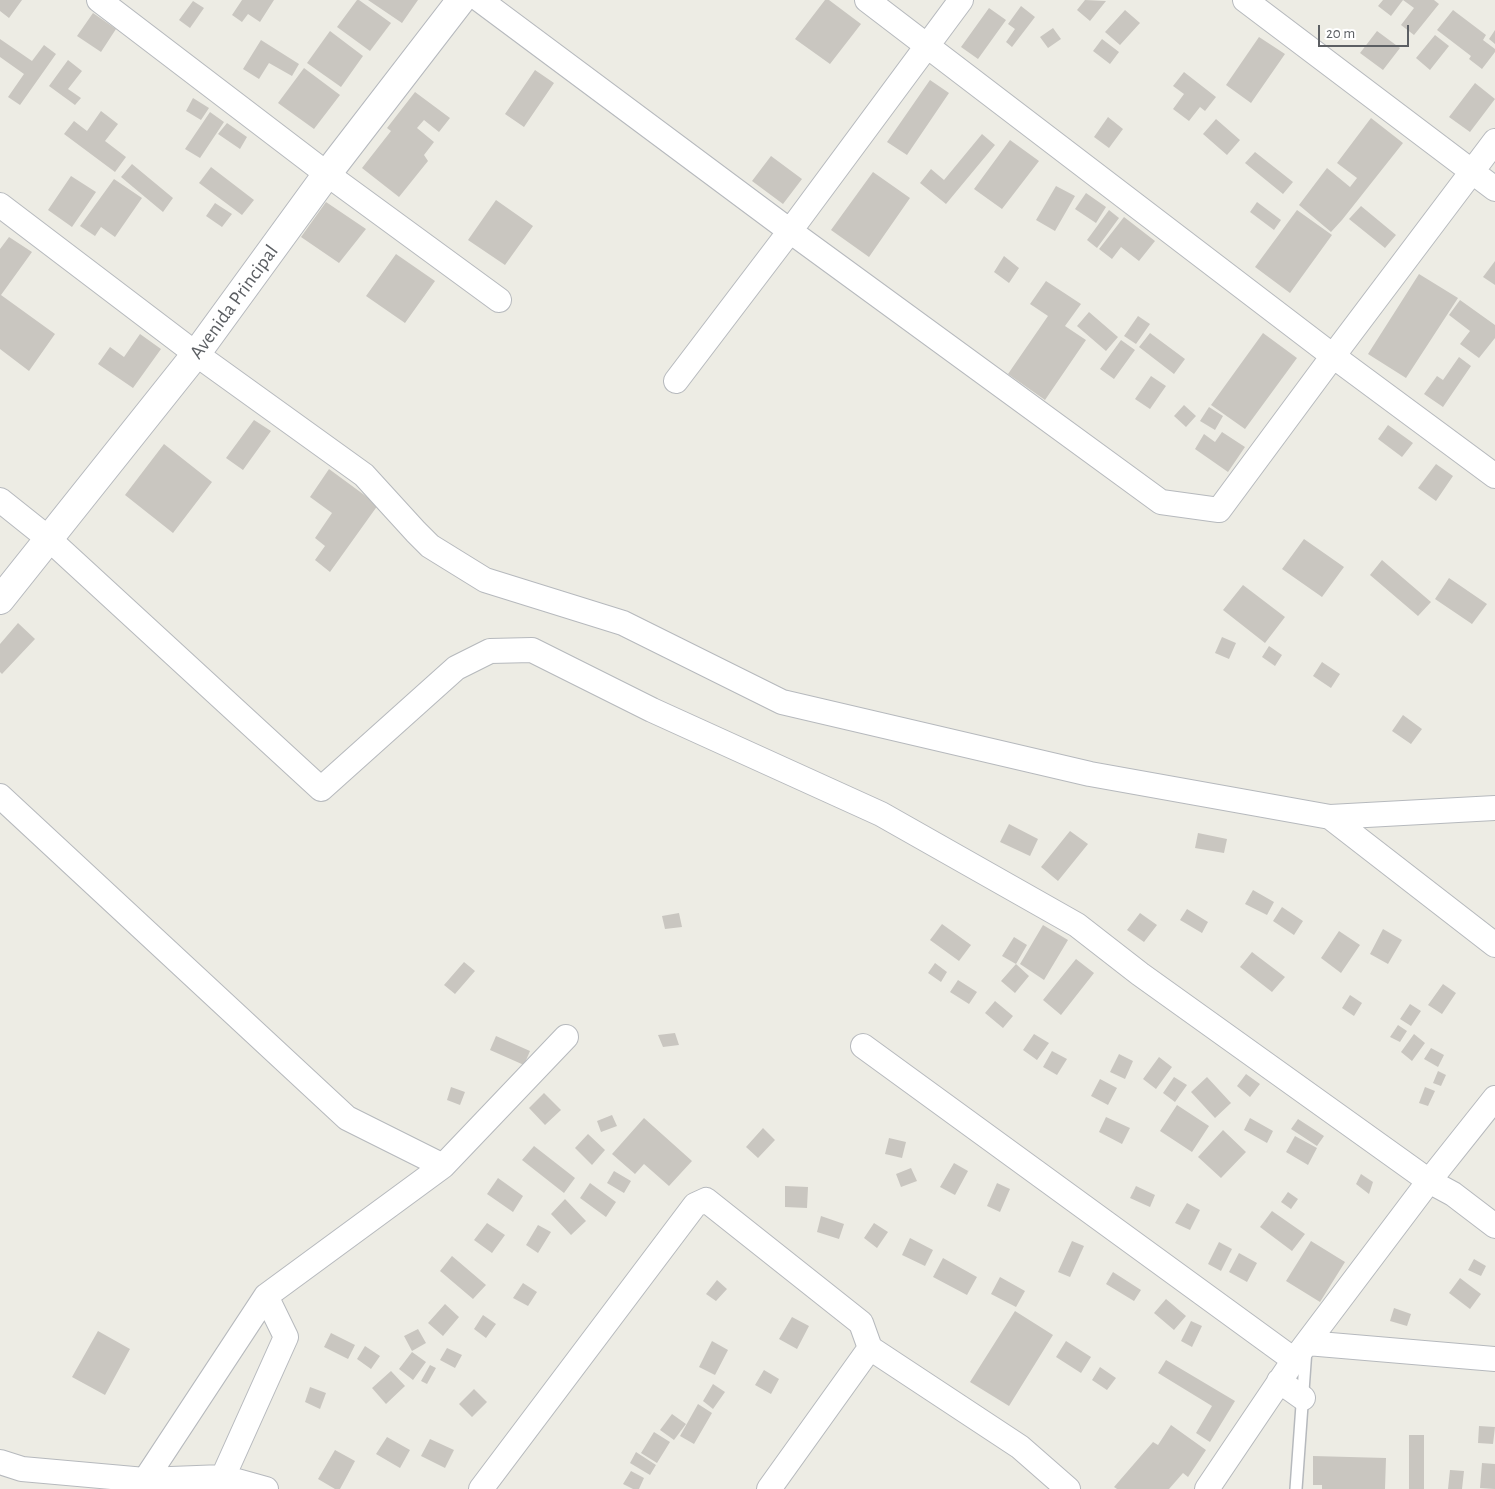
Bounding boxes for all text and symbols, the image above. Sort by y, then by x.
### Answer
scale bar [1320,15,1411,47]
text: 20 m [1326,26,1355,41]
street label: Avenida Principal [185,240,283,364]

